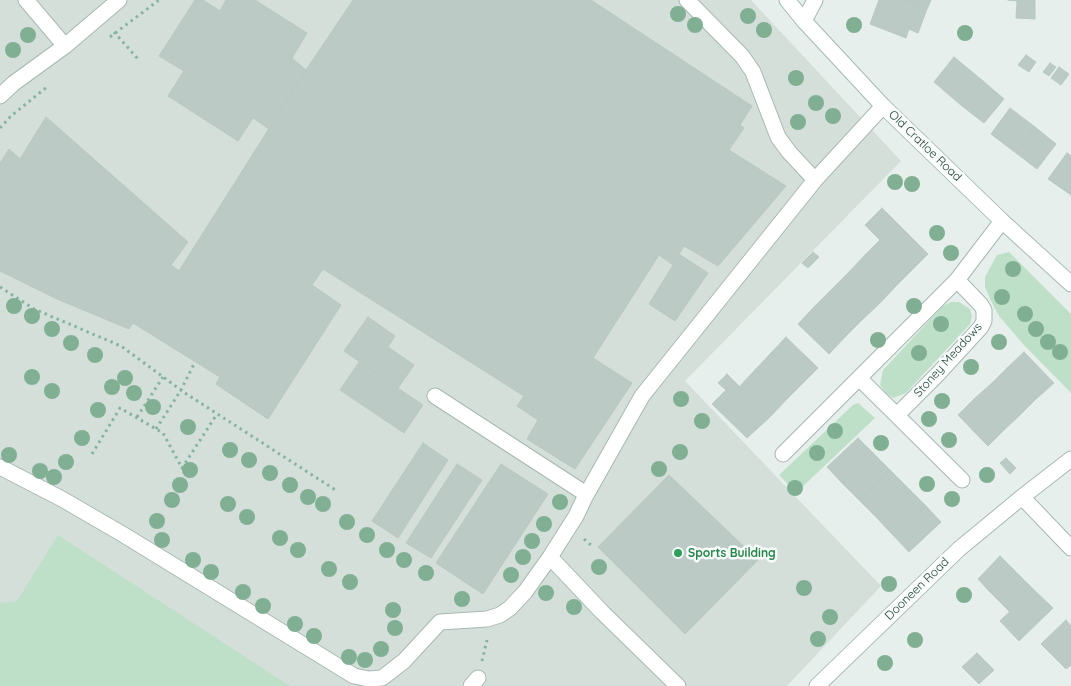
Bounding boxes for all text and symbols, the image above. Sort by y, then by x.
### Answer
street label: Old Cratloe Road [886,108,964,184]
street label: Stoney Meadows [911,320,985,400]
place label: Sports Building [688,546,776,560]
marker: Sports Building [672,547,684,559]
street label: Dooneen Road [882,555,952,623]

